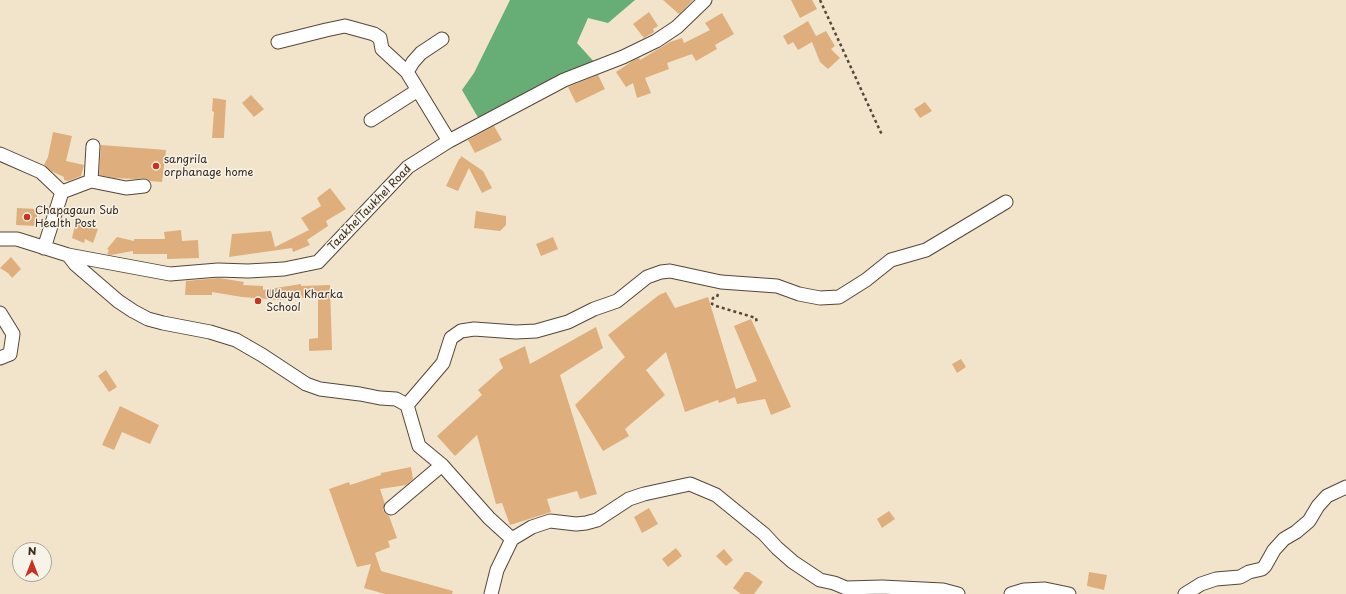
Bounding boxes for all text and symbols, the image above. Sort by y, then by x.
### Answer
place label: sangrila orphanage home [164,153,253,179]
marker: sangrila orphanage home [151,161,161,171]
street label: TaakhelTaukhel Road [326,162,414,254]
place label: Chapagaun Sub Health Post [35,204,119,230]
marker: Chapagaun Sub Health Post [22,212,32,222]
place label: Udaya Kharka School [266,288,343,314]
marker: Udaya Kharka School [253,296,263,306]
north arrow [12,542,52,582]
text: N [28,542,36,559]

